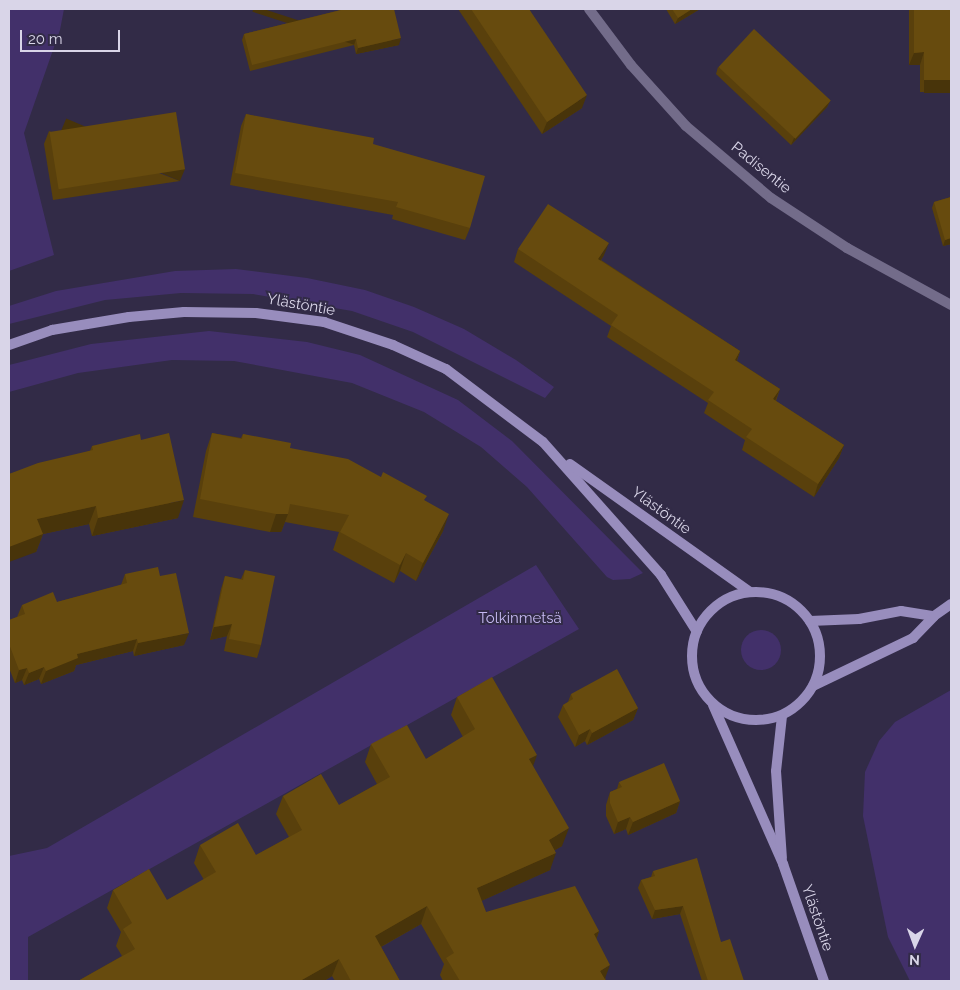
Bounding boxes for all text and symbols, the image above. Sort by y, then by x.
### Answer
scale bar [22,20,122,52]
text: 20 m [28,30,63,48]
street label: Padisentie [727,138,795,198]
street label: Ylästöntie [266,290,336,320]
street label: Ylästöntie [628,483,694,539]
park label: Tolkinmetsä [478,610,562,628]
street label: Ylästöntie [797,883,837,953]
north arrow [890,920,940,970]
text: N [909,952,920,968]

